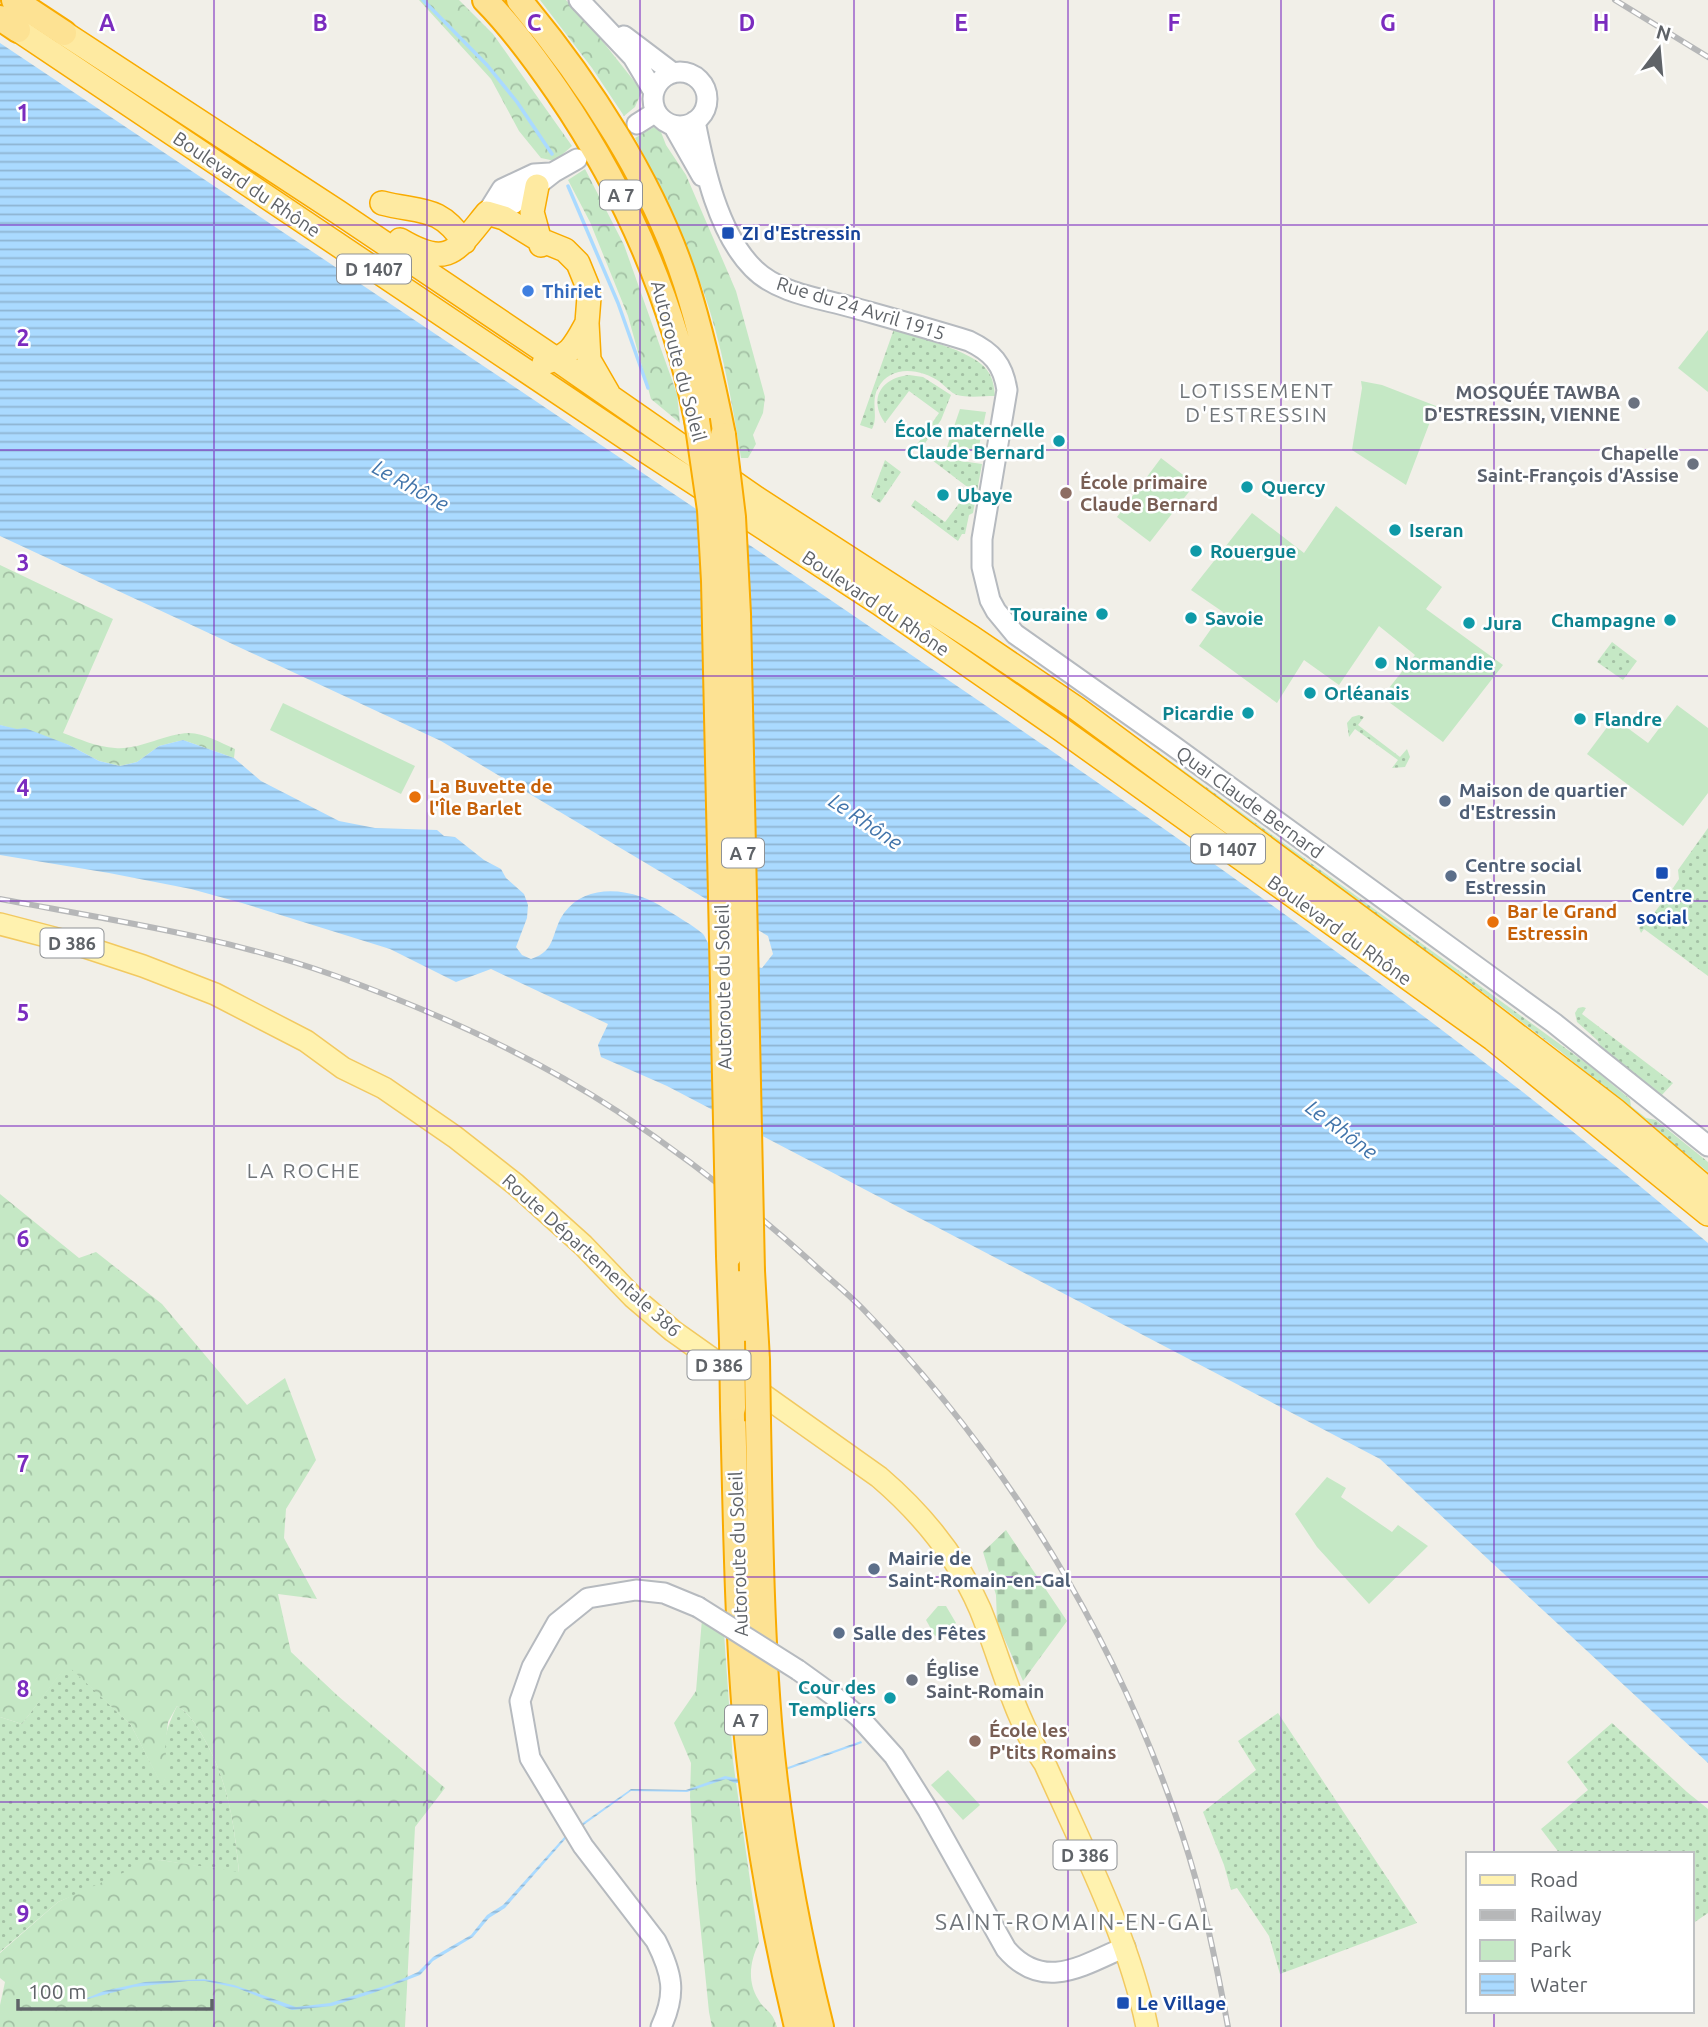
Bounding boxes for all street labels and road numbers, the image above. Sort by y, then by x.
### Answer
street label: Boulevard du Rhône [169,127,325,241]
road number: A 7 [600,180,642,210]
road number: D 1407 [337,255,411,284]
street label: Rue du 24 Avril 1915 [774,272,948,344]
street label: Autoroute du Soleil [647,278,711,444]
street label: Boulevard du Rhône [798,546,954,660]
street label: Quai Claude Bernard [1172,741,1328,863]
road number: D 1407 [1191,834,1265,864]
road number: A 7 [722,838,764,868]
street label: Boulevard du Rhône [1264,870,1416,990]
street label: Autoroute du Soleil [711,904,735,1070]
road number: D 386 [41,928,104,958]
street label: Route Départementale 386 [498,1169,686,1341]
road number: D 386 [688,1350,750,1380]
street label: Autoroute du Soleil [724,1471,752,1637]
road number: A 7 [725,1706,767,1735]
road number: D 386 [1054,1840,1116,1870]

